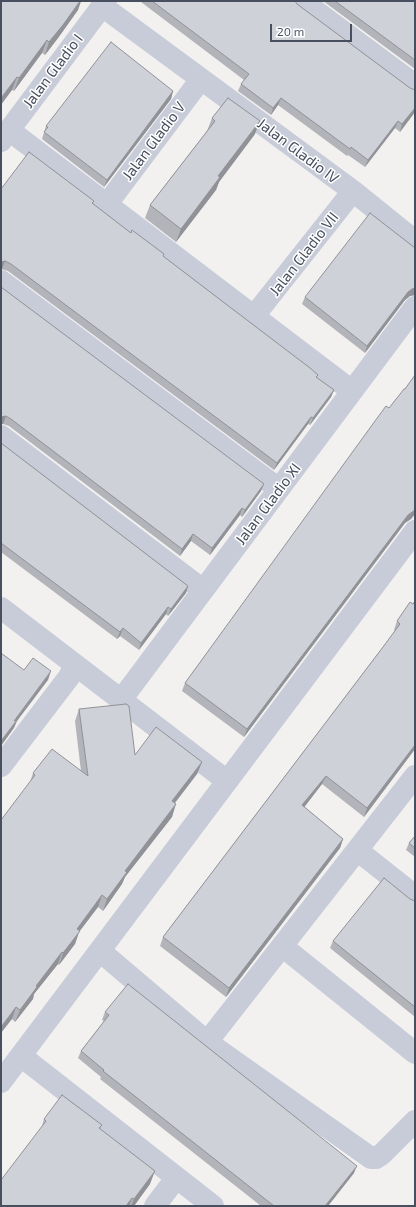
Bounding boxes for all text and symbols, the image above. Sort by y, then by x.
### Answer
scale bar [272,16,354,42]
text: 20 m [277,24,304,38]
street label: Jalan Gladio I [19,30,87,112]
street label: Jalan Gladio V [119,98,189,184]
street label: Jalan Gladio IV [254,114,342,188]
street label: Jalan Gladio VII [266,209,342,299]
street label: Jalan Gladio XI [231,460,305,548]

